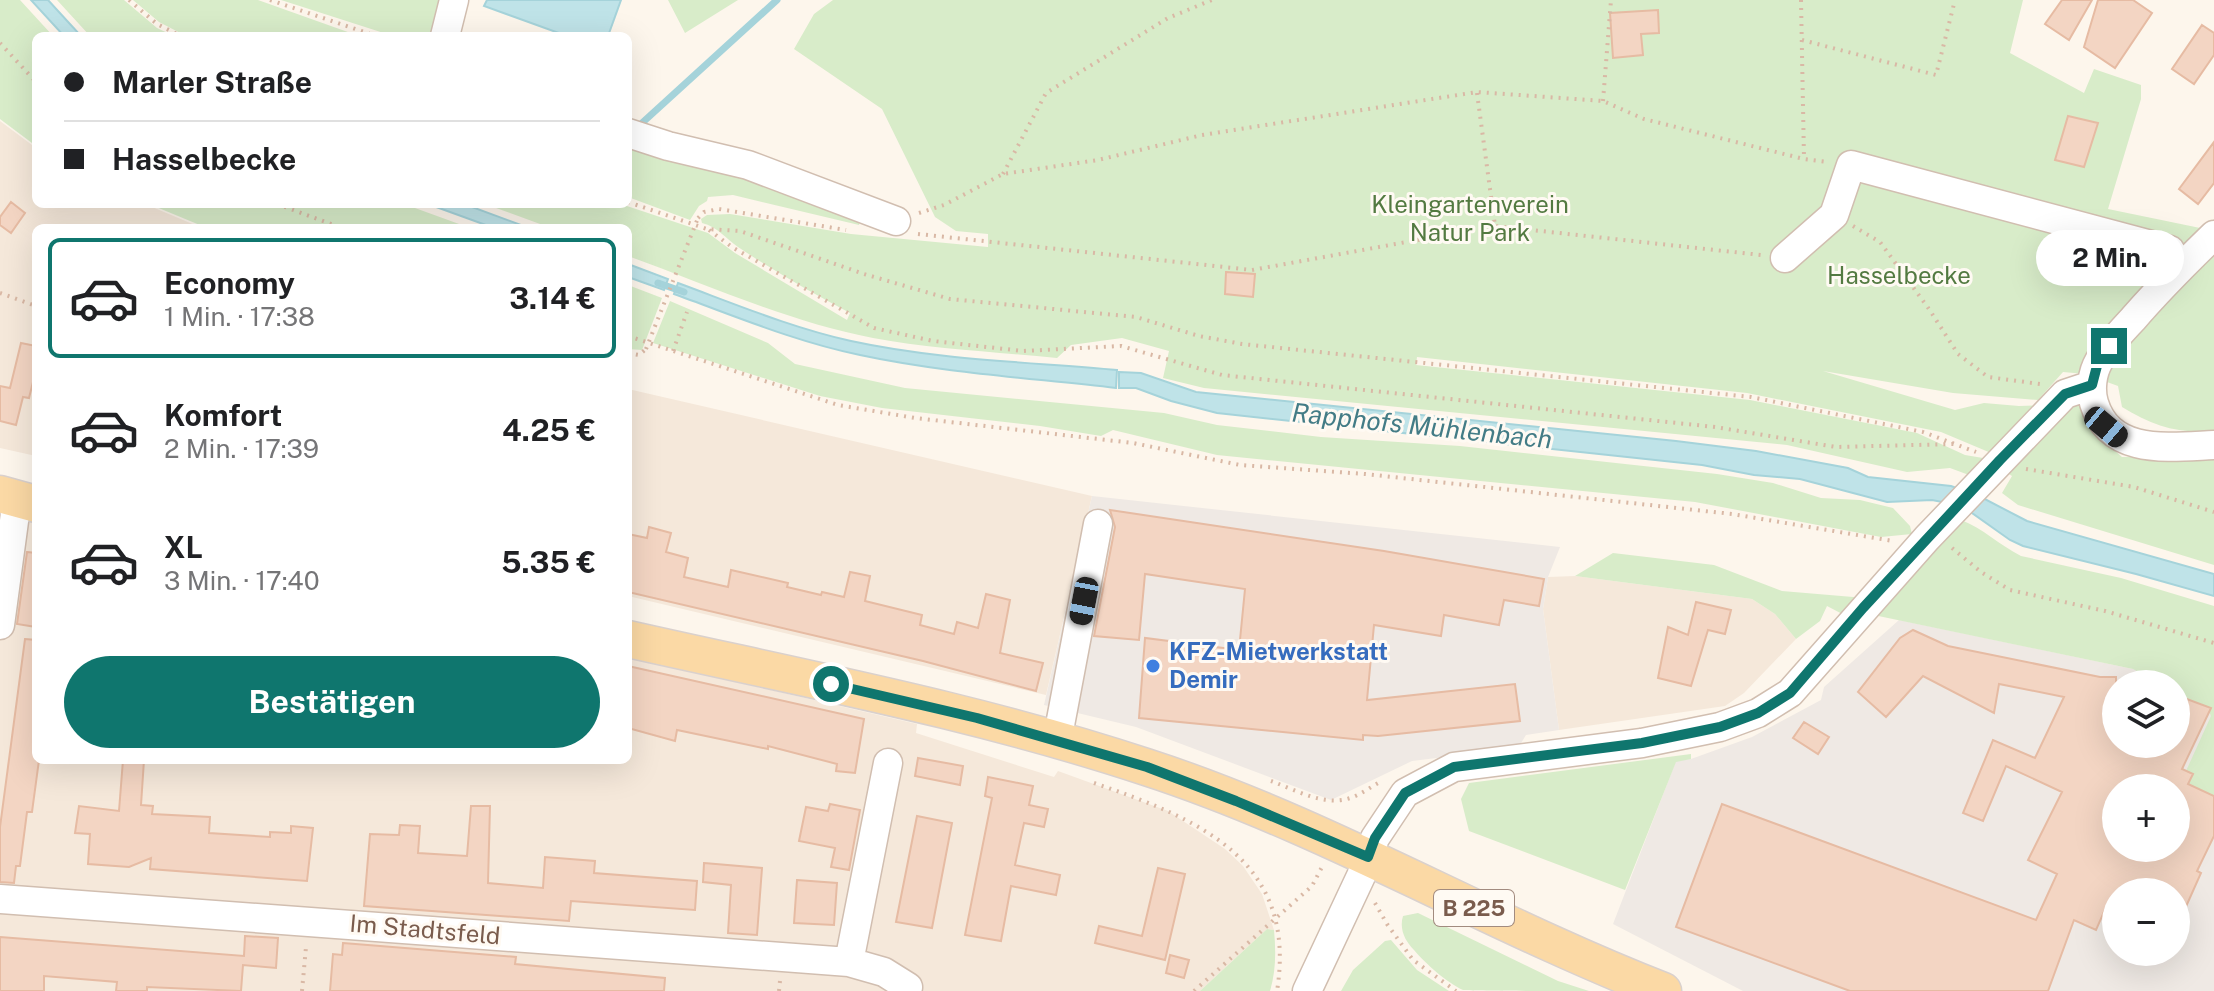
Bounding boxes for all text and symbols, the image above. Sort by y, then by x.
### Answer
text: Marler Straße [112,64,312,100]
text: Hasselbecke [112,141,296,177]
park label: Kleingartenverein Natur Park [1371,190,1569,246]
callout: 2 Min. [2035,230,2183,286]
text: 2 Min. [2072,242,2148,273]
park label: Hasselbecke [1827,261,1971,289]
icon: car [68,262,140,334]
text: Economy [164,265,295,301]
text: 3.14 € [509,280,596,316]
text: 1 Min. · 17:38 [164,301,315,332]
route end [2091,328,2127,364]
icon: car [68,394,140,466]
water label: Rapphofs Mühlenbach [1290,396,1554,455]
text: Komfort [164,397,282,433]
car [2080,402,2132,452]
text: 4.25 € [502,412,596,448]
text: 2 Min. · 17:39 [164,433,319,464]
icon: car [68,526,140,598]
text: XL [164,529,203,565]
text: 5.35 € [501,544,596,580]
text: 3 Min. · 17:40 [164,565,320,596]
car [1068,575,1100,627]
place label: KFZ-Mietwerkstatt Demir [1169,637,1388,693]
button: Bestätigen [64,656,600,748]
marker: KFZ-Mietwerkstatt Demir [1144,657,1162,675]
route start [813,666,849,702]
map controls [2102,670,2190,966]
button: layers [2102,670,2190,758]
button: + [2102,774,2190,862]
button: − [2102,878,2190,966]
road number: B 225 [1434,890,1514,926]
street label: Im Stadtsfeld [349,908,502,950]

